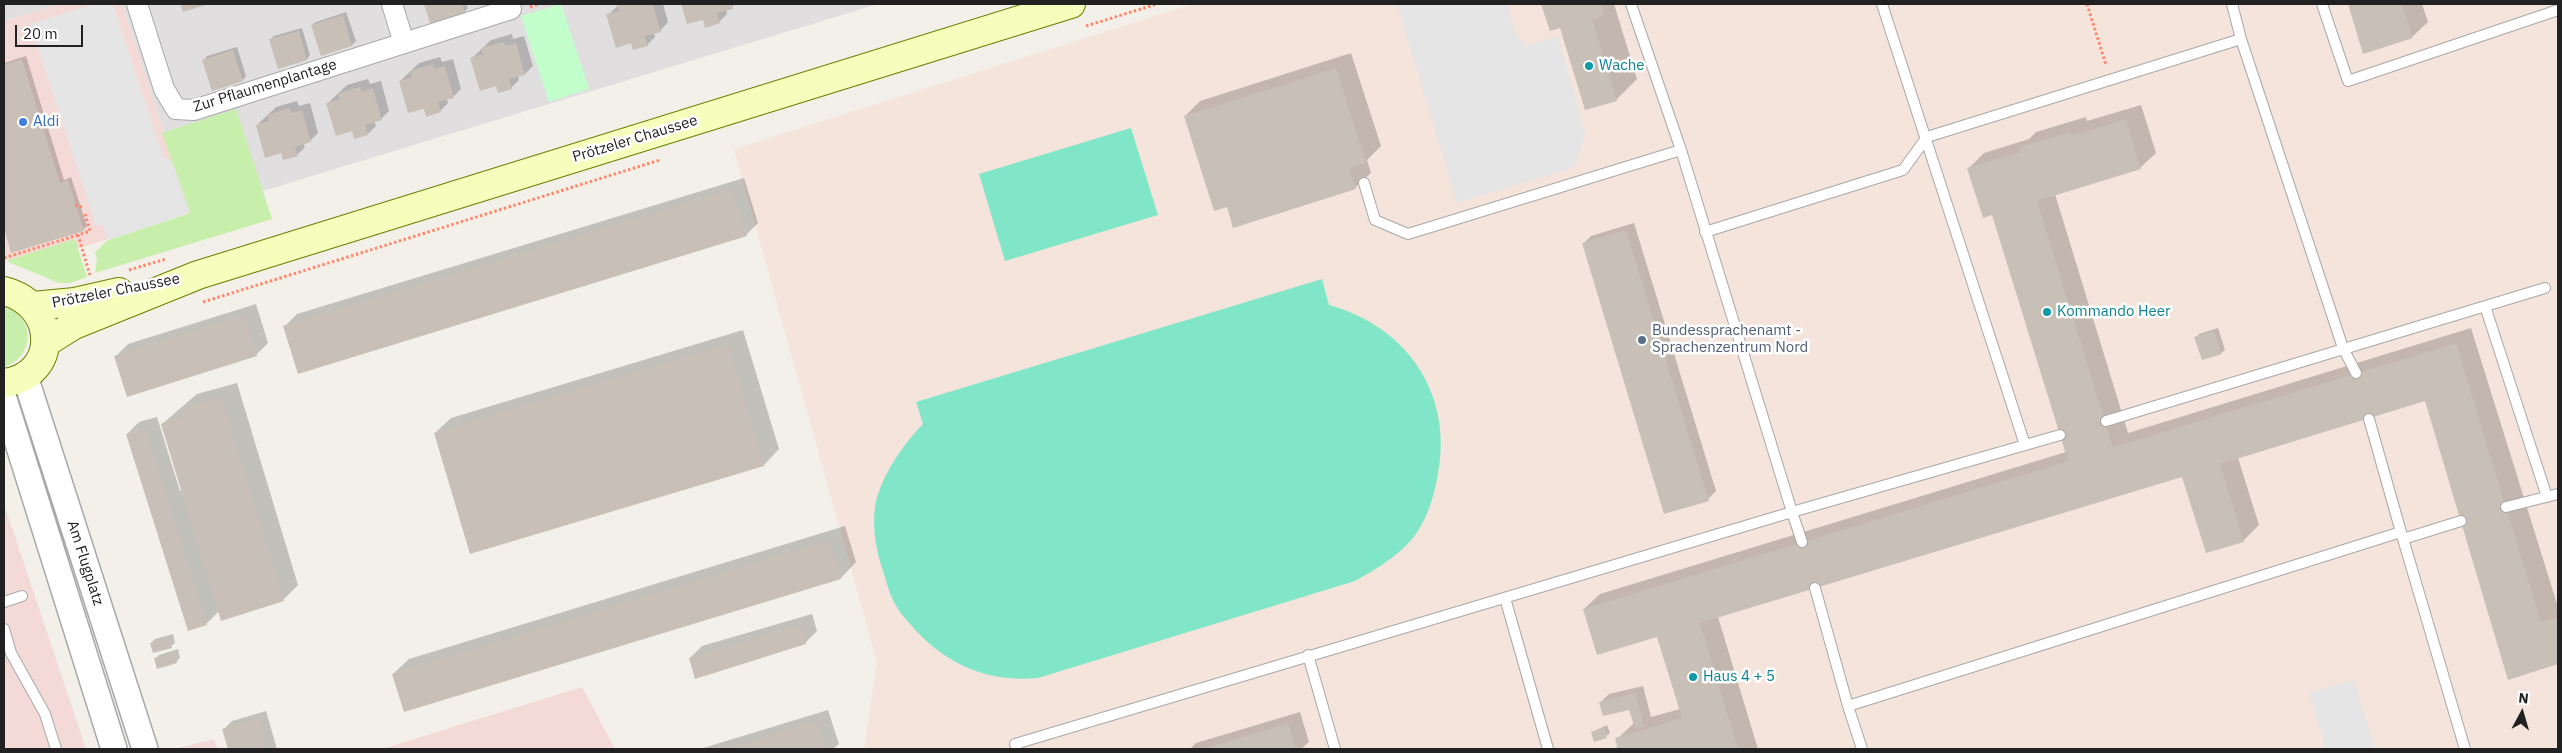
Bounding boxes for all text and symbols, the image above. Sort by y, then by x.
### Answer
scale bar [18,15,85,47]
text: 20 m [23,24,58,43]
street label: Zur Pflaumenplantage [191,56,339,116]
place label: Wache [1599,57,1645,75]
marker: Wache [1583,60,1595,72]
street label: Prötzeler Chaussee [570,111,700,167]
place label: Aldi [33,113,59,131]
marker: Aldi [17,116,29,128]
street label: Prötzeler Chaussee [51,270,181,312]
place label: Kommando Heer [2057,303,2170,321]
marker: Kommando Heer [2041,306,2053,318]
place label: Bundessprachenamt - Sprachenzentrum Nord [1652,322,1808,357]
marker: Bundessprachenamt - Sprachenzentrum Nord [1636,334,1648,346]
street label: Am Flugplatz [63,518,107,608]
place label: Haus 4 + 5 [1703,668,1775,686]
marker: Haus 4 + 5 [1687,671,1699,683]
north arrow [2497,688,2547,738]
text: N [2518,689,2530,708]

